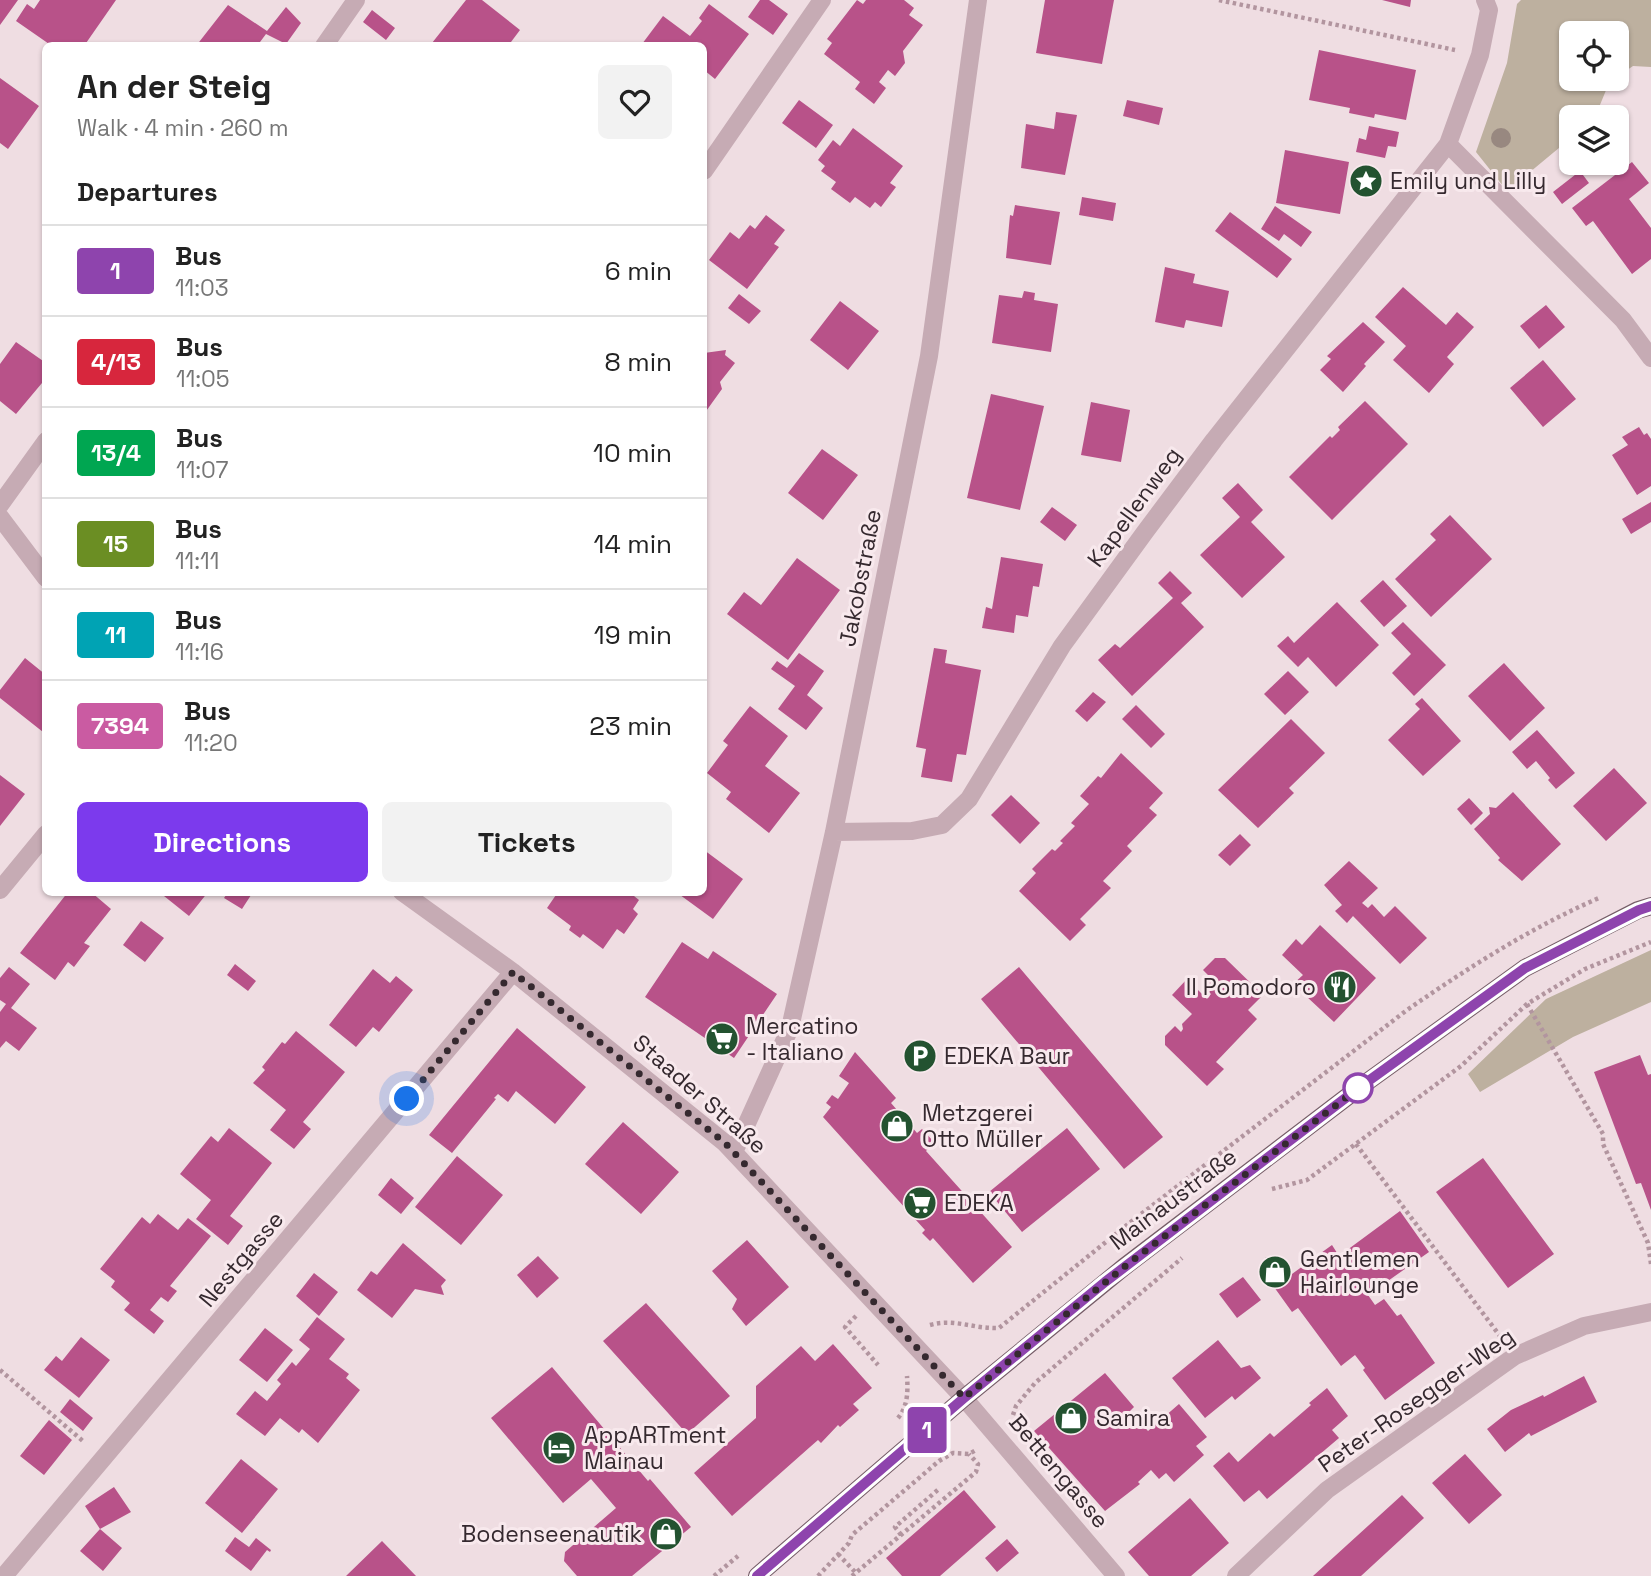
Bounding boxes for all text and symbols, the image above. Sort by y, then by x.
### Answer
map controls [1559,21,1629,175]
button: locate [1559,21,1629,91]
button: heart [598,65,672,139]
text: An der Steig [77,66,272,108]
button: layers [1559,105,1629,175]
text: Walk · 4 min · 260 m [77,113,289,143]
place icon: Emily und Lilly [1347,162,1385,200]
place label: Emily und Lilly [1390,166,1546,196]
text: Departures [77,175,218,209]
text: Bus [175,239,222,273]
text: 6 min [605,254,672,288]
text: 1 [110,255,121,286]
text: 11:03 [175,273,229,303]
text: Bus [176,330,223,364]
text: 8 min [604,345,672,379]
text: 4/13 [91,346,141,377]
text: 11:05 [176,364,230,394]
text: Bus [176,421,223,455]
text: 10 min [593,436,672,470]
text: 13/4 [91,437,141,468]
street label: Kapellenweg [1080,441,1188,573]
text: 11:07 [176,455,228,485]
street label: Jakobstraße [832,507,888,649]
text: Bus [175,512,222,546]
text: 14 min [594,527,672,561]
text: 15 [103,528,128,559]
text: 11:11 [175,546,219,576]
text: Bus [175,603,222,637]
text: 19 min [594,618,672,652]
text: 11 [105,619,126,650]
text: 11:16 [175,637,224,667]
text: Bus [184,694,231,728]
text: 23 min [589,709,672,743]
text: 7394 [91,710,149,741]
text: 11:20 [184,728,238,758]
button: Directions [77,802,368,882]
button: Tickets [382,802,672,882]
restaurant icon: Il Pomodoro [1321,968,1359,1006]
place label: Il Pomodoro [1186,972,1316,1002]
place label: Mercatino - Italiano [746,1011,859,1067]
supermarket icon: Mercatino - Italiano [703,1020,741,1058]
street label: Staader Straße [627,1028,773,1160]
parking icon: EDEKA Baur [901,1037,939,1075]
place label: EDEKA Baur [944,1041,1070,1071]
unlabelled marker [1343,1073,1373,1103]
your location [389,1081,424,1116]
place label: Metzgerei Otto Müller [922,1098,1043,1154]
shop icon: Metzgerei Otto Müller [878,1107,916,1145]
street label: Mainaustraße [1103,1141,1243,1257]
supermarket icon: EDEKA [901,1184,939,1222]
place label: EDEKA [944,1188,1014,1218]
street label: Nestgasse [192,1205,290,1313]
place label: Gentlemen Hairlounge [1300,1244,1420,1300]
shop icon: Gentlemen Hairlounge [1256,1253,1294,1291]
street label: Peter-Rosegger-Weg [1312,1321,1520,1479]
shop icon: Samira [1052,1399,1090,1437]
place label: Samira [1096,1403,1170,1433]
line badge: 1 [904,1407,950,1453]
street label: Bettengasse [1002,1408,1116,1534]
text: 1 [922,1414,932,1445]
place label: AppARTment Mainau [584,1420,726,1476]
hotel icon: AppARTment Mainau [540,1429,578,1467]
shop icon: Bodenseenautik [647,1515,685,1553]
place label: Bodenseenautik [461,1519,642,1549]

